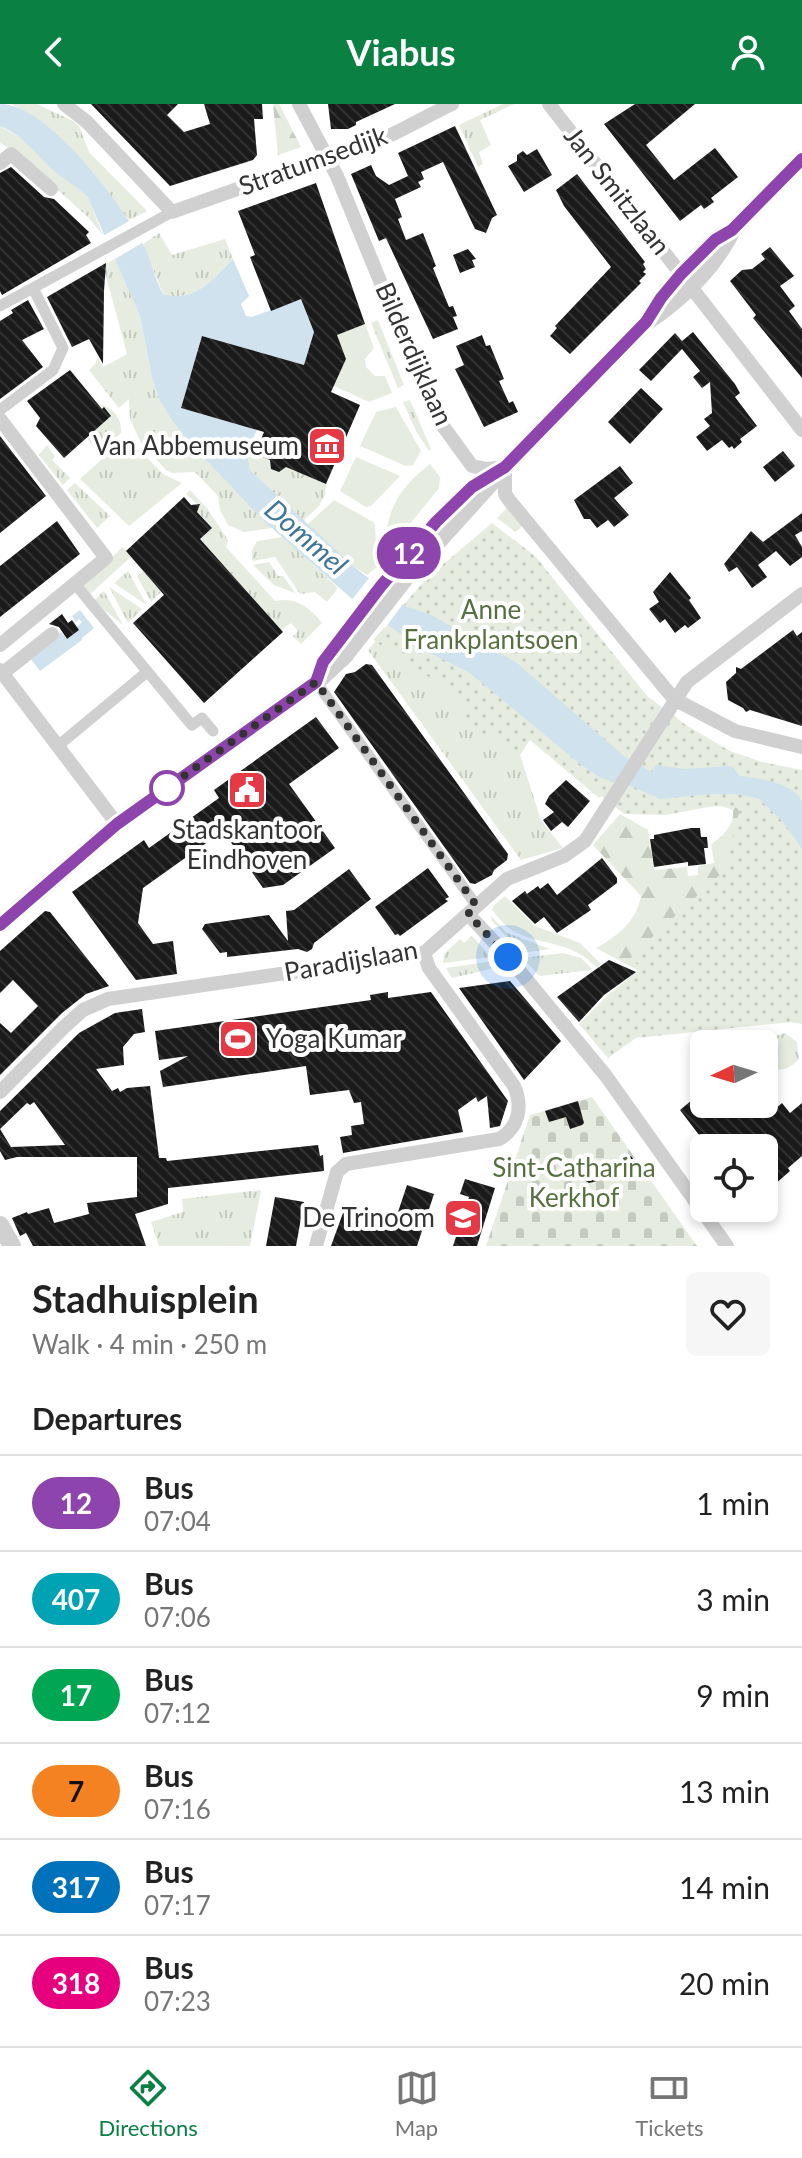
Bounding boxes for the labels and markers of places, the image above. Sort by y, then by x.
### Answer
museum icon: Van Abbemuseum [306,425,348,467]
place label: Van Abbemuseum [93,429,299,461]
public building icon: Stadskantoor Eindhoven [226,769,268,811]
unlabelled marker [150,771,184,805]
place label: Stadskantoor Eindhoven [172,813,323,875]
sports icon: Yoga Kumar [217,1018,259,1060]
place label: Yoga Kumar [266,1022,403,1054]
school or university icon: De Trinoom [442,1197,484,1239]
place label: De Trinoom [302,1201,435,1233]

